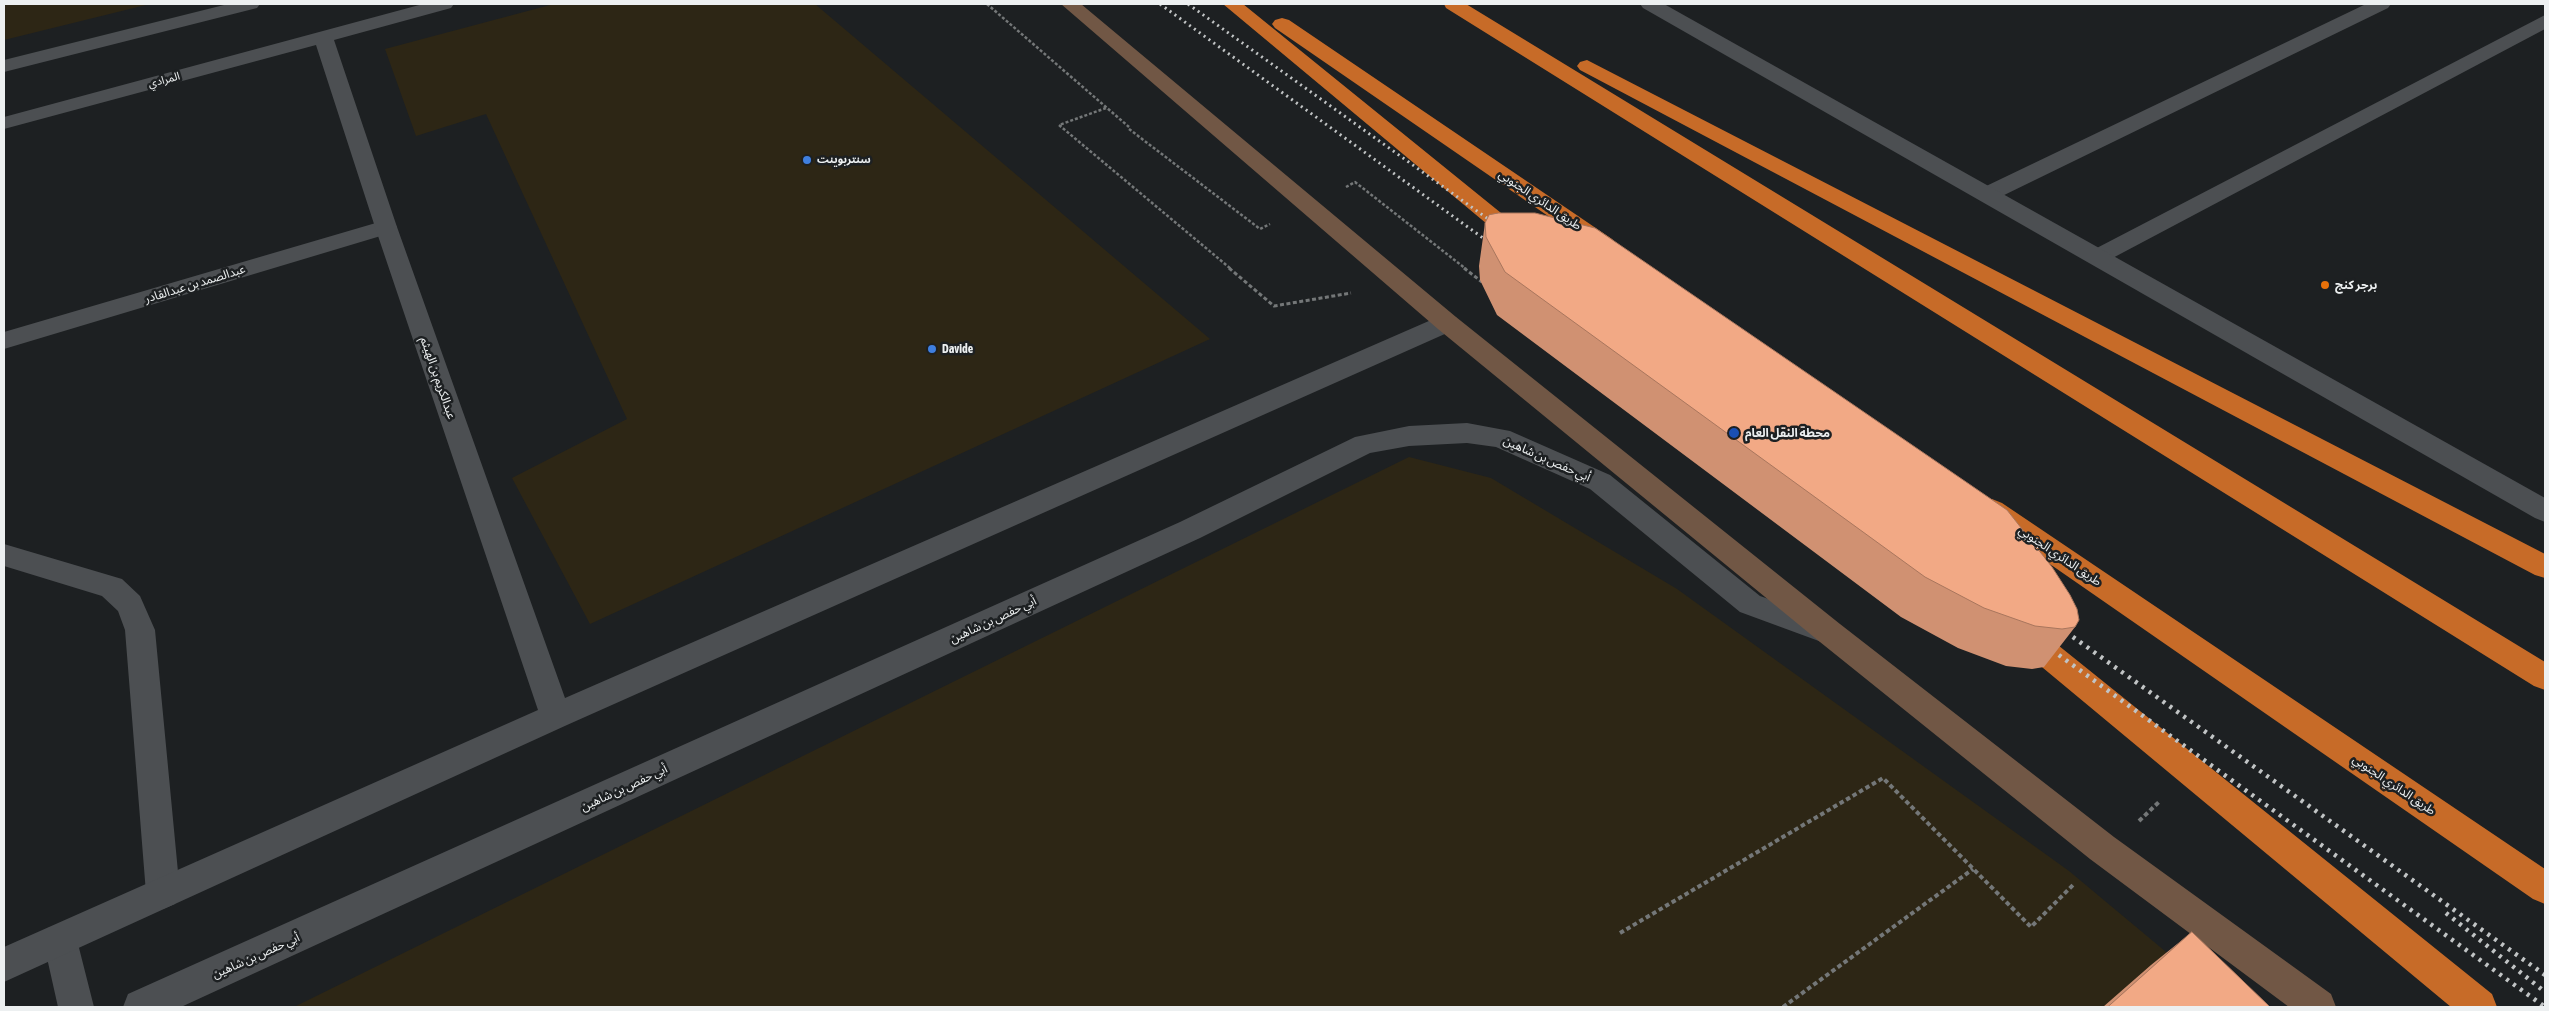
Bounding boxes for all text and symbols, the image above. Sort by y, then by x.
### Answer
street label: المرادي [147,69,181,91]
place label: سنتربوينت [817,153,871,167]
marker: سنتربوينت [801,154,813,166]
street label: طريق الدائري الجنوبي [1496,167,1584,233]
street label: عبدالصمد بن عبدالقادر [143,262,247,306]
place label: برجر كنج [2335,278,2377,292]
marker: برجر كنج [2319,279,2331,291]
street label: عبدالكريم بن الهيثم [417,335,459,421]
place label: Davide [942,342,973,356]
marker: Davide [926,343,938,355]
marker: محطة النقل العام [1727,426,1741,440]
place label: محطة النقل العام [1745,426,1830,440]
street label: أبي حفص بن شاهين [1501,433,1593,485]
street label: طريق الدائري الجنوبي [2016,523,2104,589]
street label: أبي حفص بن شاهين [947,594,1039,646]
street label: طريق الدائري الجنوبي [2350,752,2438,818]
street label: أبي حفص بن شاهين [578,762,670,814]
street label: أبي حفص بن شاهين [210,930,302,982]

